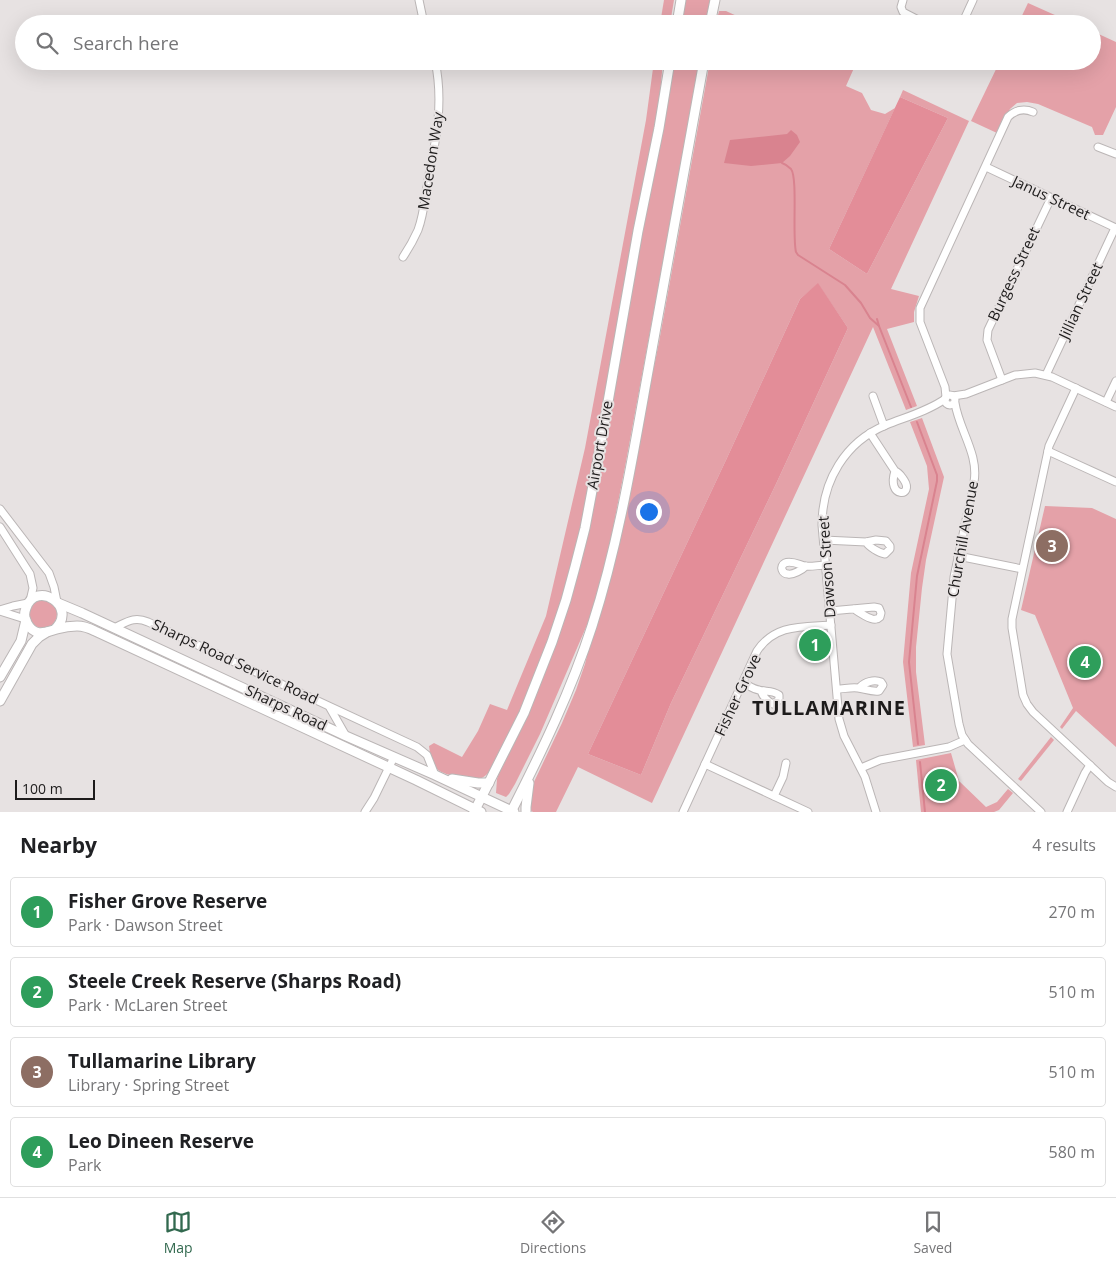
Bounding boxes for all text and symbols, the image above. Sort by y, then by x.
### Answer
search box [15,15,1101,70]
icon: search [33,29,61,57]
text: Search here [73,30,179,56]
street label: Macedon Way [412,110,448,211]
street label: Janus Street [1007,169,1094,224]
street label: Burgess Street [983,223,1044,324]
street label: Jillian Street [1053,259,1107,344]
street label: Airport Drive [581,399,617,491]
street label: Churchill Avenue [942,479,982,599]
your location [636,499,662,525]
street label: Dawson Street [812,515,840,619]
pin: 3 [1036,527,1068,565]
street label: Sharps Road Service Road [149,616,321,708]
pin: 1 [799,626,831,664]
pin: 4 [1069,643,1101,681]
street label: Fisher Grove [709,650,765,739]
street label: Sharps Road [242,681,330,735]
district label: TULLAMARINE [752,694,906,721]
pin: 2 [925,766,957,804]
scale bar [15,777,95,800]
text: 100 m [22,779,63,798]
text: Nearby [20,831,97,859]
text: 4 results [1032,834,1096,856]
text: Fisher Grove Reserve [68,888,267,914]
text: 1 [32,901,42,923]
text: 270 m [1049,901,1095,923]
text: Park · Dawson Street [68,914,223,936]
text: Steele Creek Reserve (Sharps Road) [68,968,401,994]
text: 2 [32,981,42,1003]
text: 510 m [1049,981,1095,1003]
text: Park · McLaren Street [68,994,227,1016]
text: Tullamarine Library [68,1048,256,1074]
text: 3 [32,1061,42,1083]
text: 510 m [1049,1061,1095,1083]
text: Library · Spring Street [68,1074,229,1096]
text: Leo Dineen Reserve [68,1128,254,1154]
text: 4 [32,1141,42,1163]
text: 580 m [1049,1141,1095,1163]
text: Park [68,1154,101,1176]
tab: Map [164,1208,193,1257]
tab: Directions [520,1208,586,1257]
tab: Saved [913,1208,952,1257]

